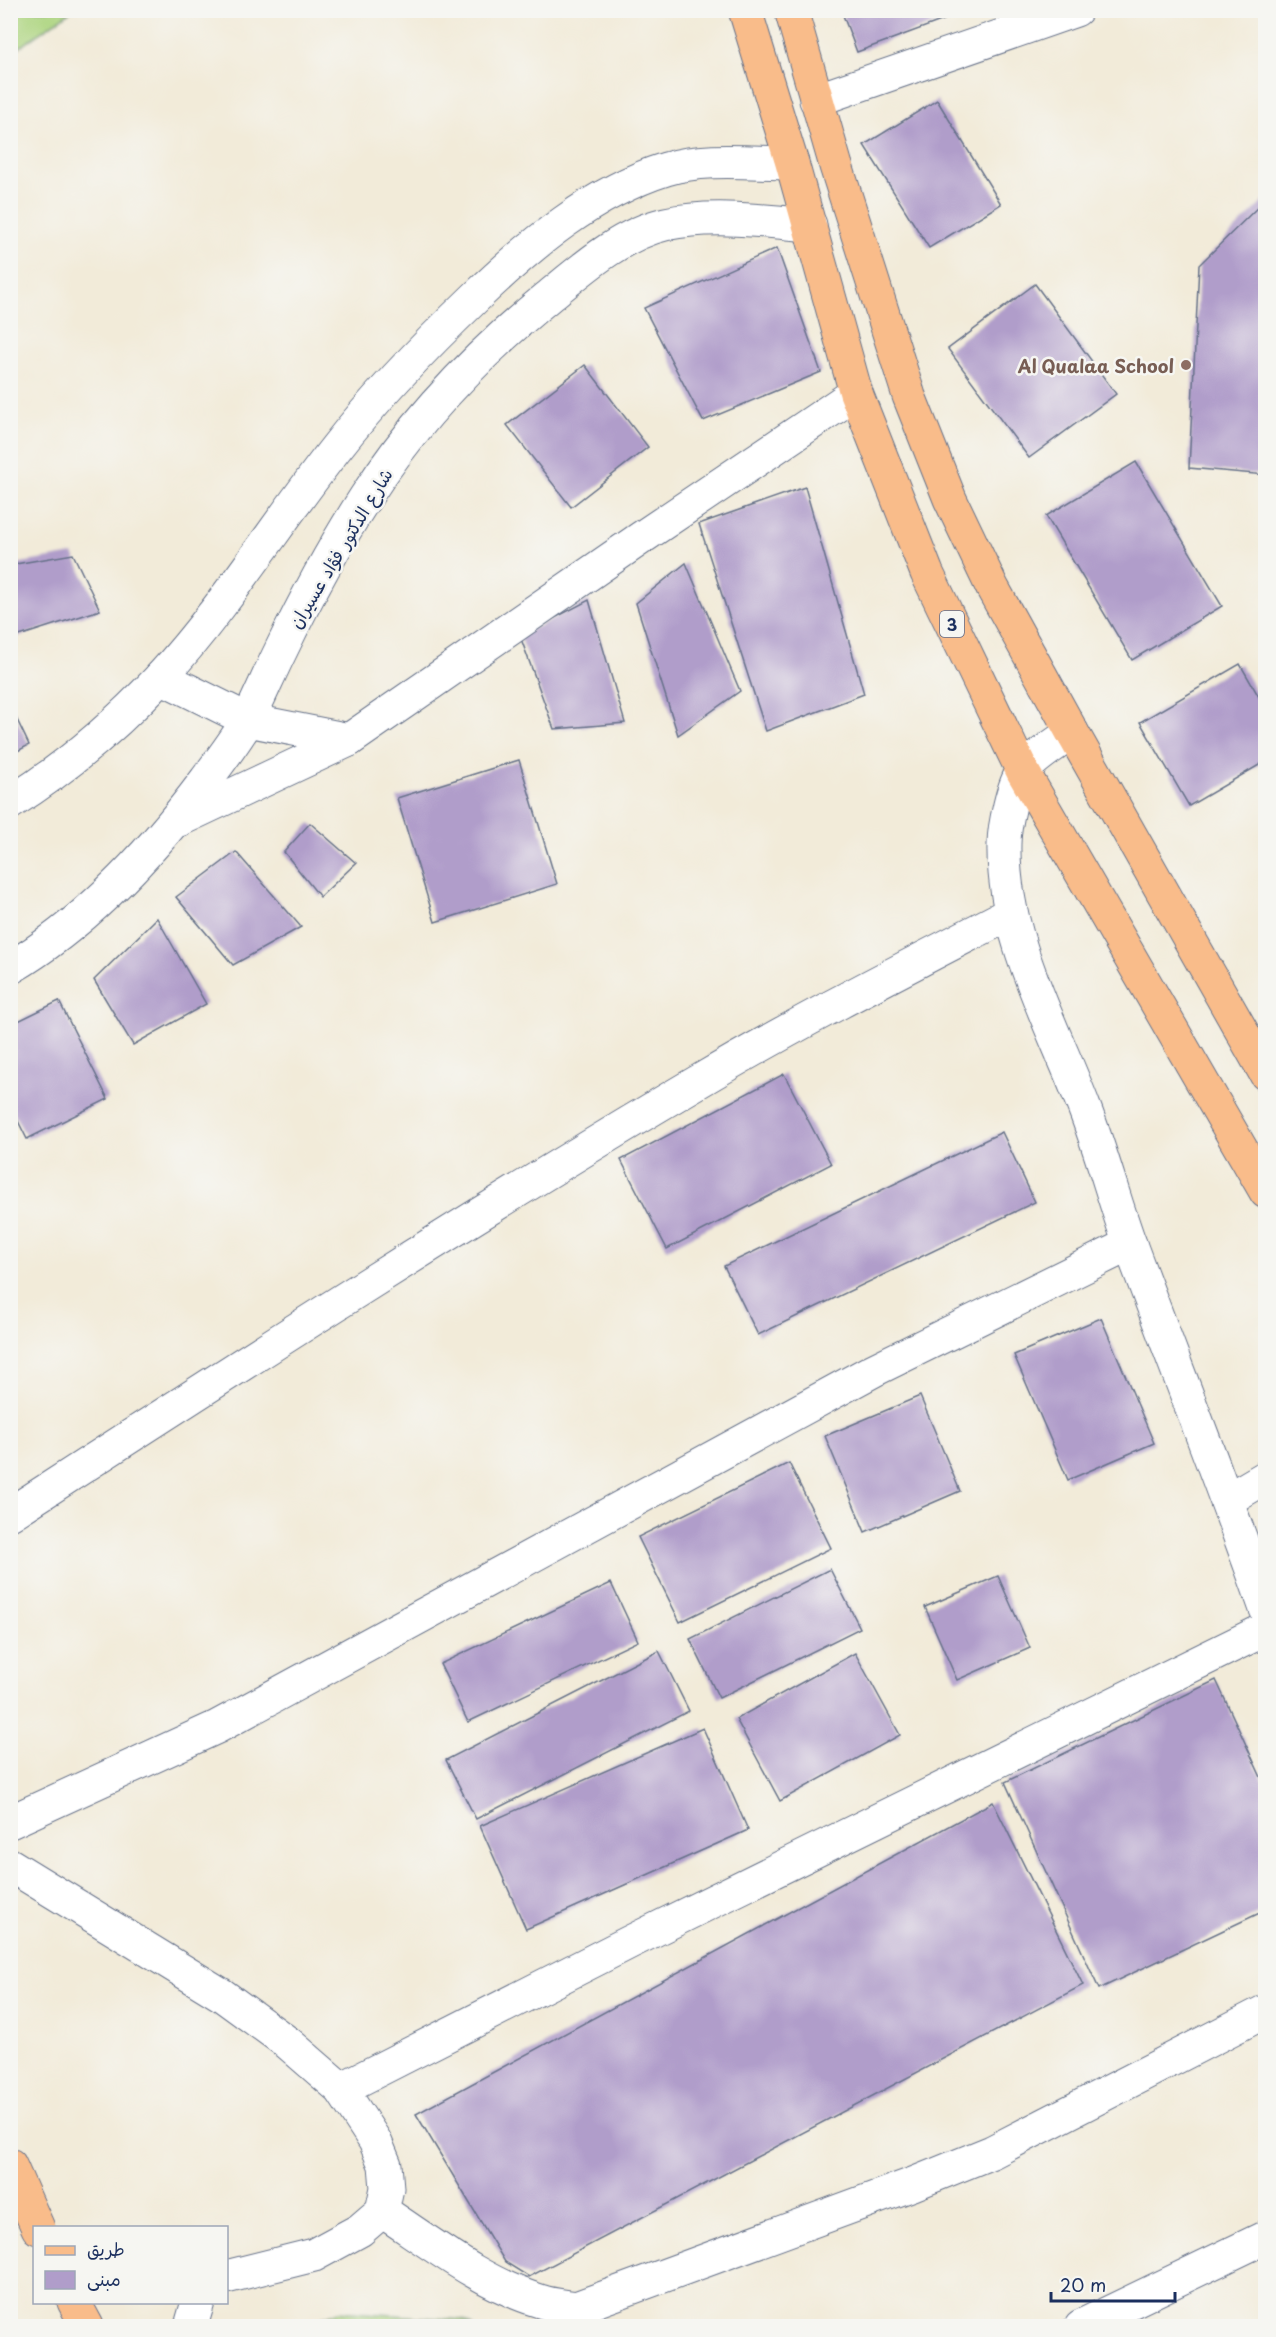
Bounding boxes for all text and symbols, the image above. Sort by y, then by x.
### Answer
place label: Al Qualaa School [1017,352,1174,379]
marker: Al Qualaa School [1179,358,1193,372]
street label: شارع الدكتور فؤاد عسيران [281,463,399,633]
road number: 3 [940,611,964,637]
legend [33,2226,228,2304]
text: طريق [87,2235,125,2262]
text: مبنى [87,2265,121,2292]
scale bar [1051,2265,1176,2303]
text: 20 m [1060,2271,1106,2298]

